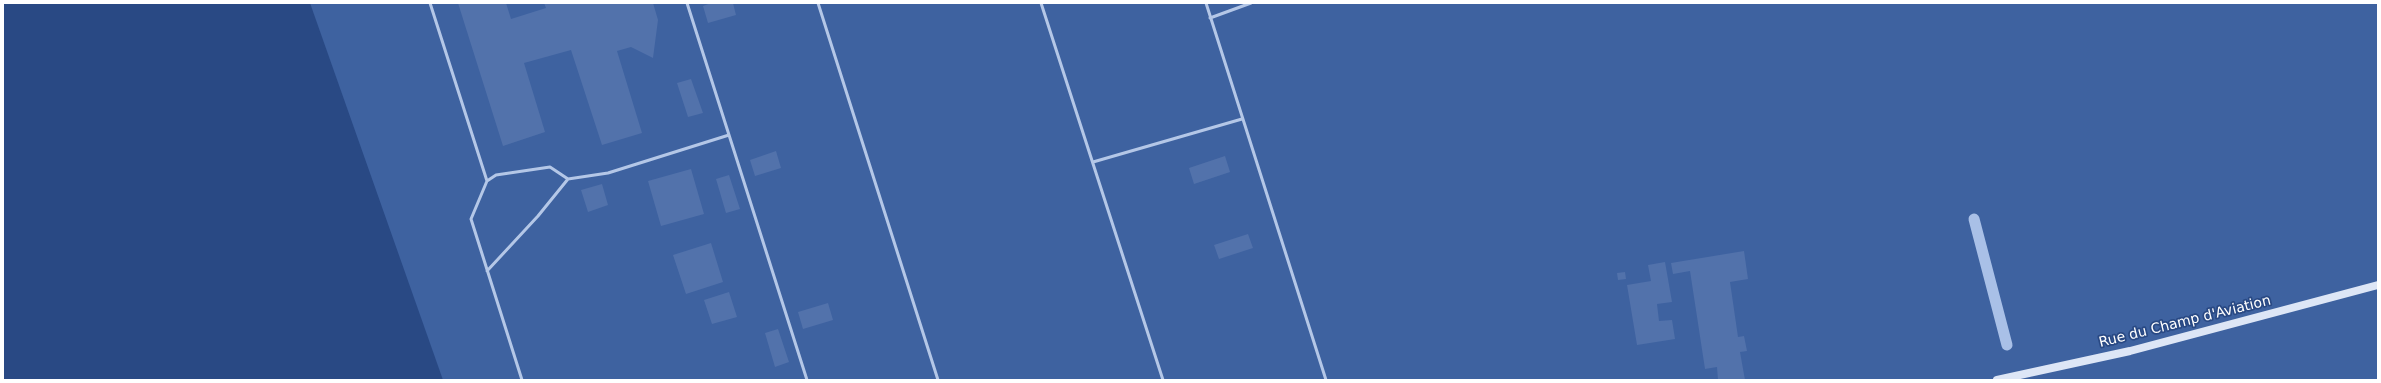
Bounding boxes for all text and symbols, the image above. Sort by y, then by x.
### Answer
street label: Rue du Champ d'Aviation [2097,292,2273,352]

